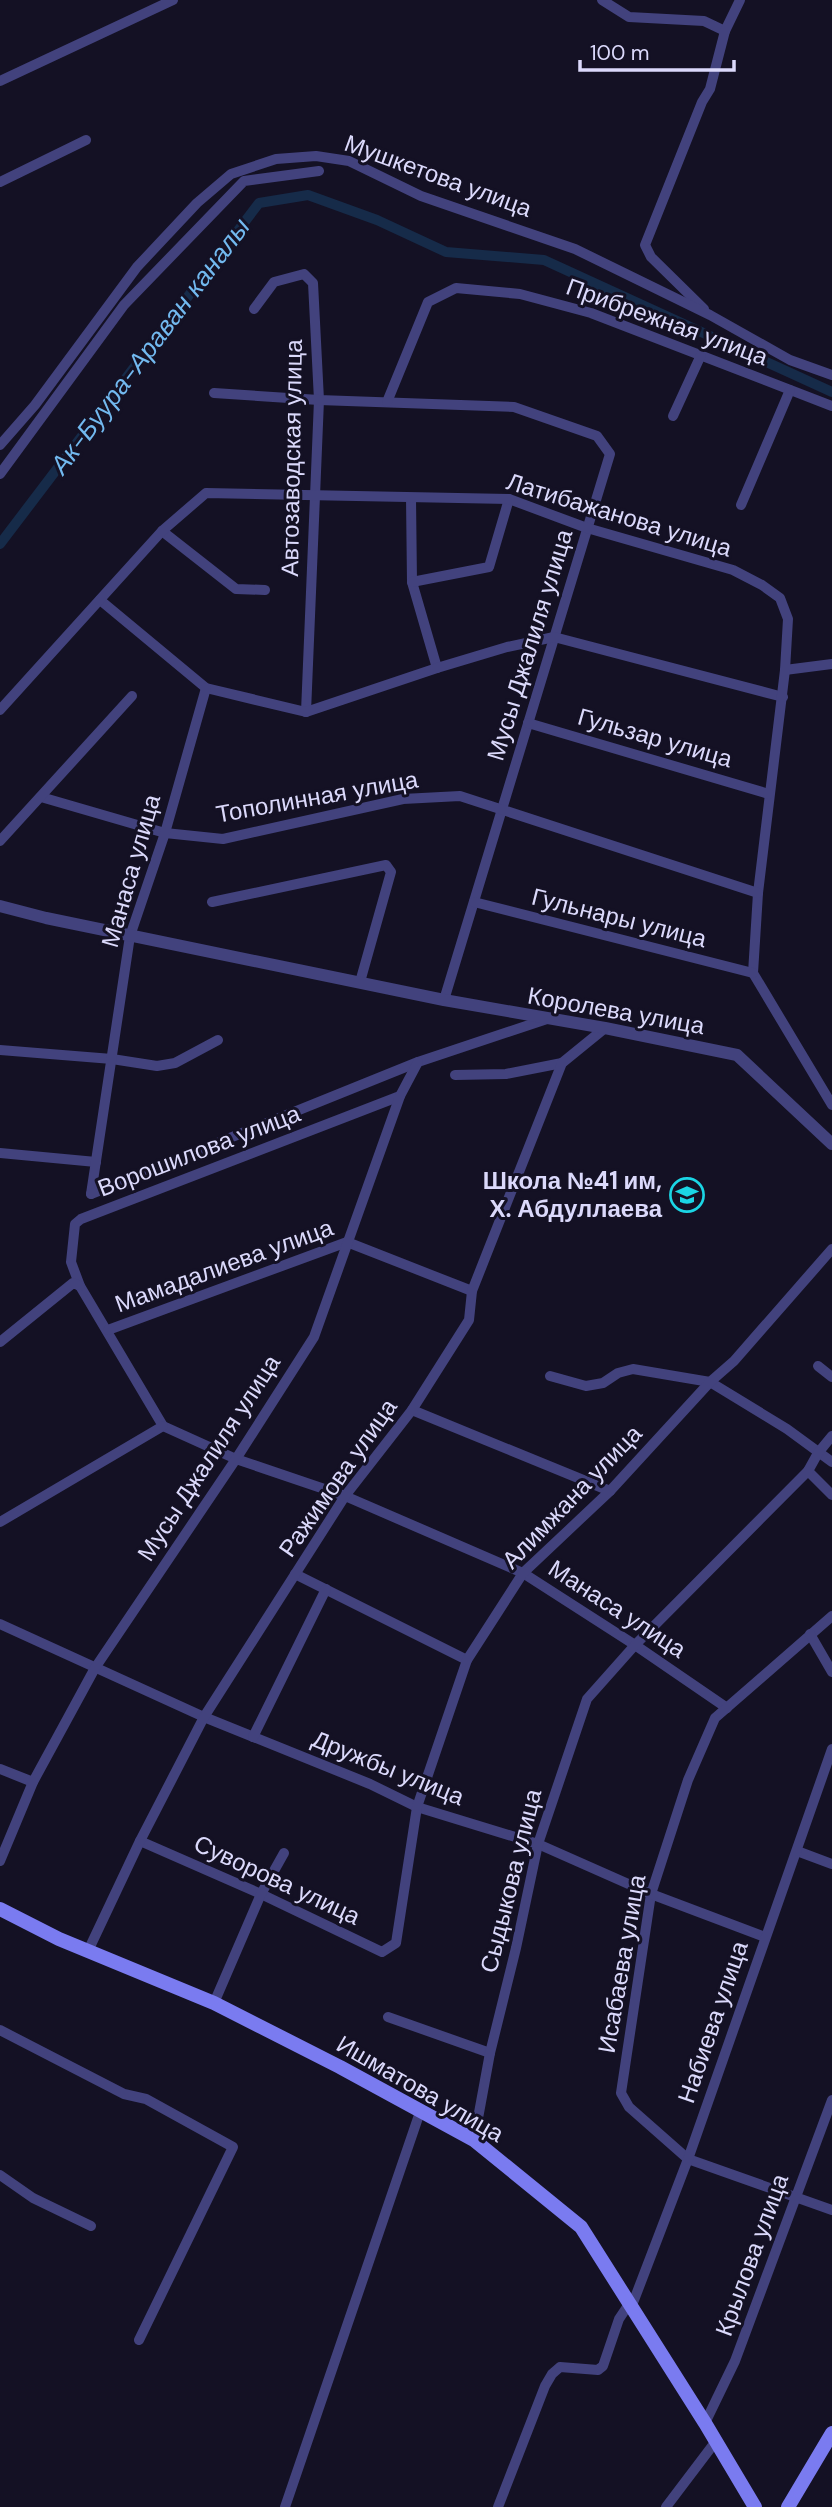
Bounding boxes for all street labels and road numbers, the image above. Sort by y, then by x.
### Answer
street label: Мушкетова улица [340,127,537,224]
street label: Прибрежная улица [562,271,773,373]
street label: Автозаводская улица [274,338,309,577]
street label: Латибажанова улица [503,466,736,564]
street label: Мусы Джалиля улица [480,525,580,764]
street label: Гульзар улица [574,701,737,775]
street label: Тополинная улица [213,763,421,830]
street label: Манаса улица [94,790,167,951]
street label: Гульнары улица [529,881,710,954]
street label: Королева улица [525,980,708,1041]
street label: Ворошилова улица [93,1097,305,1203]
street label: Мамадалиева улица [111,1211,338,1319]
street label: Мусы Джалиля улица [130,1348,287,1567]
street label: Ражимова улица [272,1392,404,1563]
street label: Алимжана улица [495,1418,649,1575]
street label: Манаса улица [543,1553,692,1665]
street label: Дружбы улица [308,1723,469,1812]
street label: Сыдыкова улица [473,1785,548,1976]
street label: Суворова улица [189,1827,366,1932]
street label: Исабаева улица [591,1872,653,2056]
street label: Набиева улица [670,1936,755,2107]
street label: Ишматова улица [331,2028,510,2149]
street label: Крылова улица [708,2169,795,2340]

